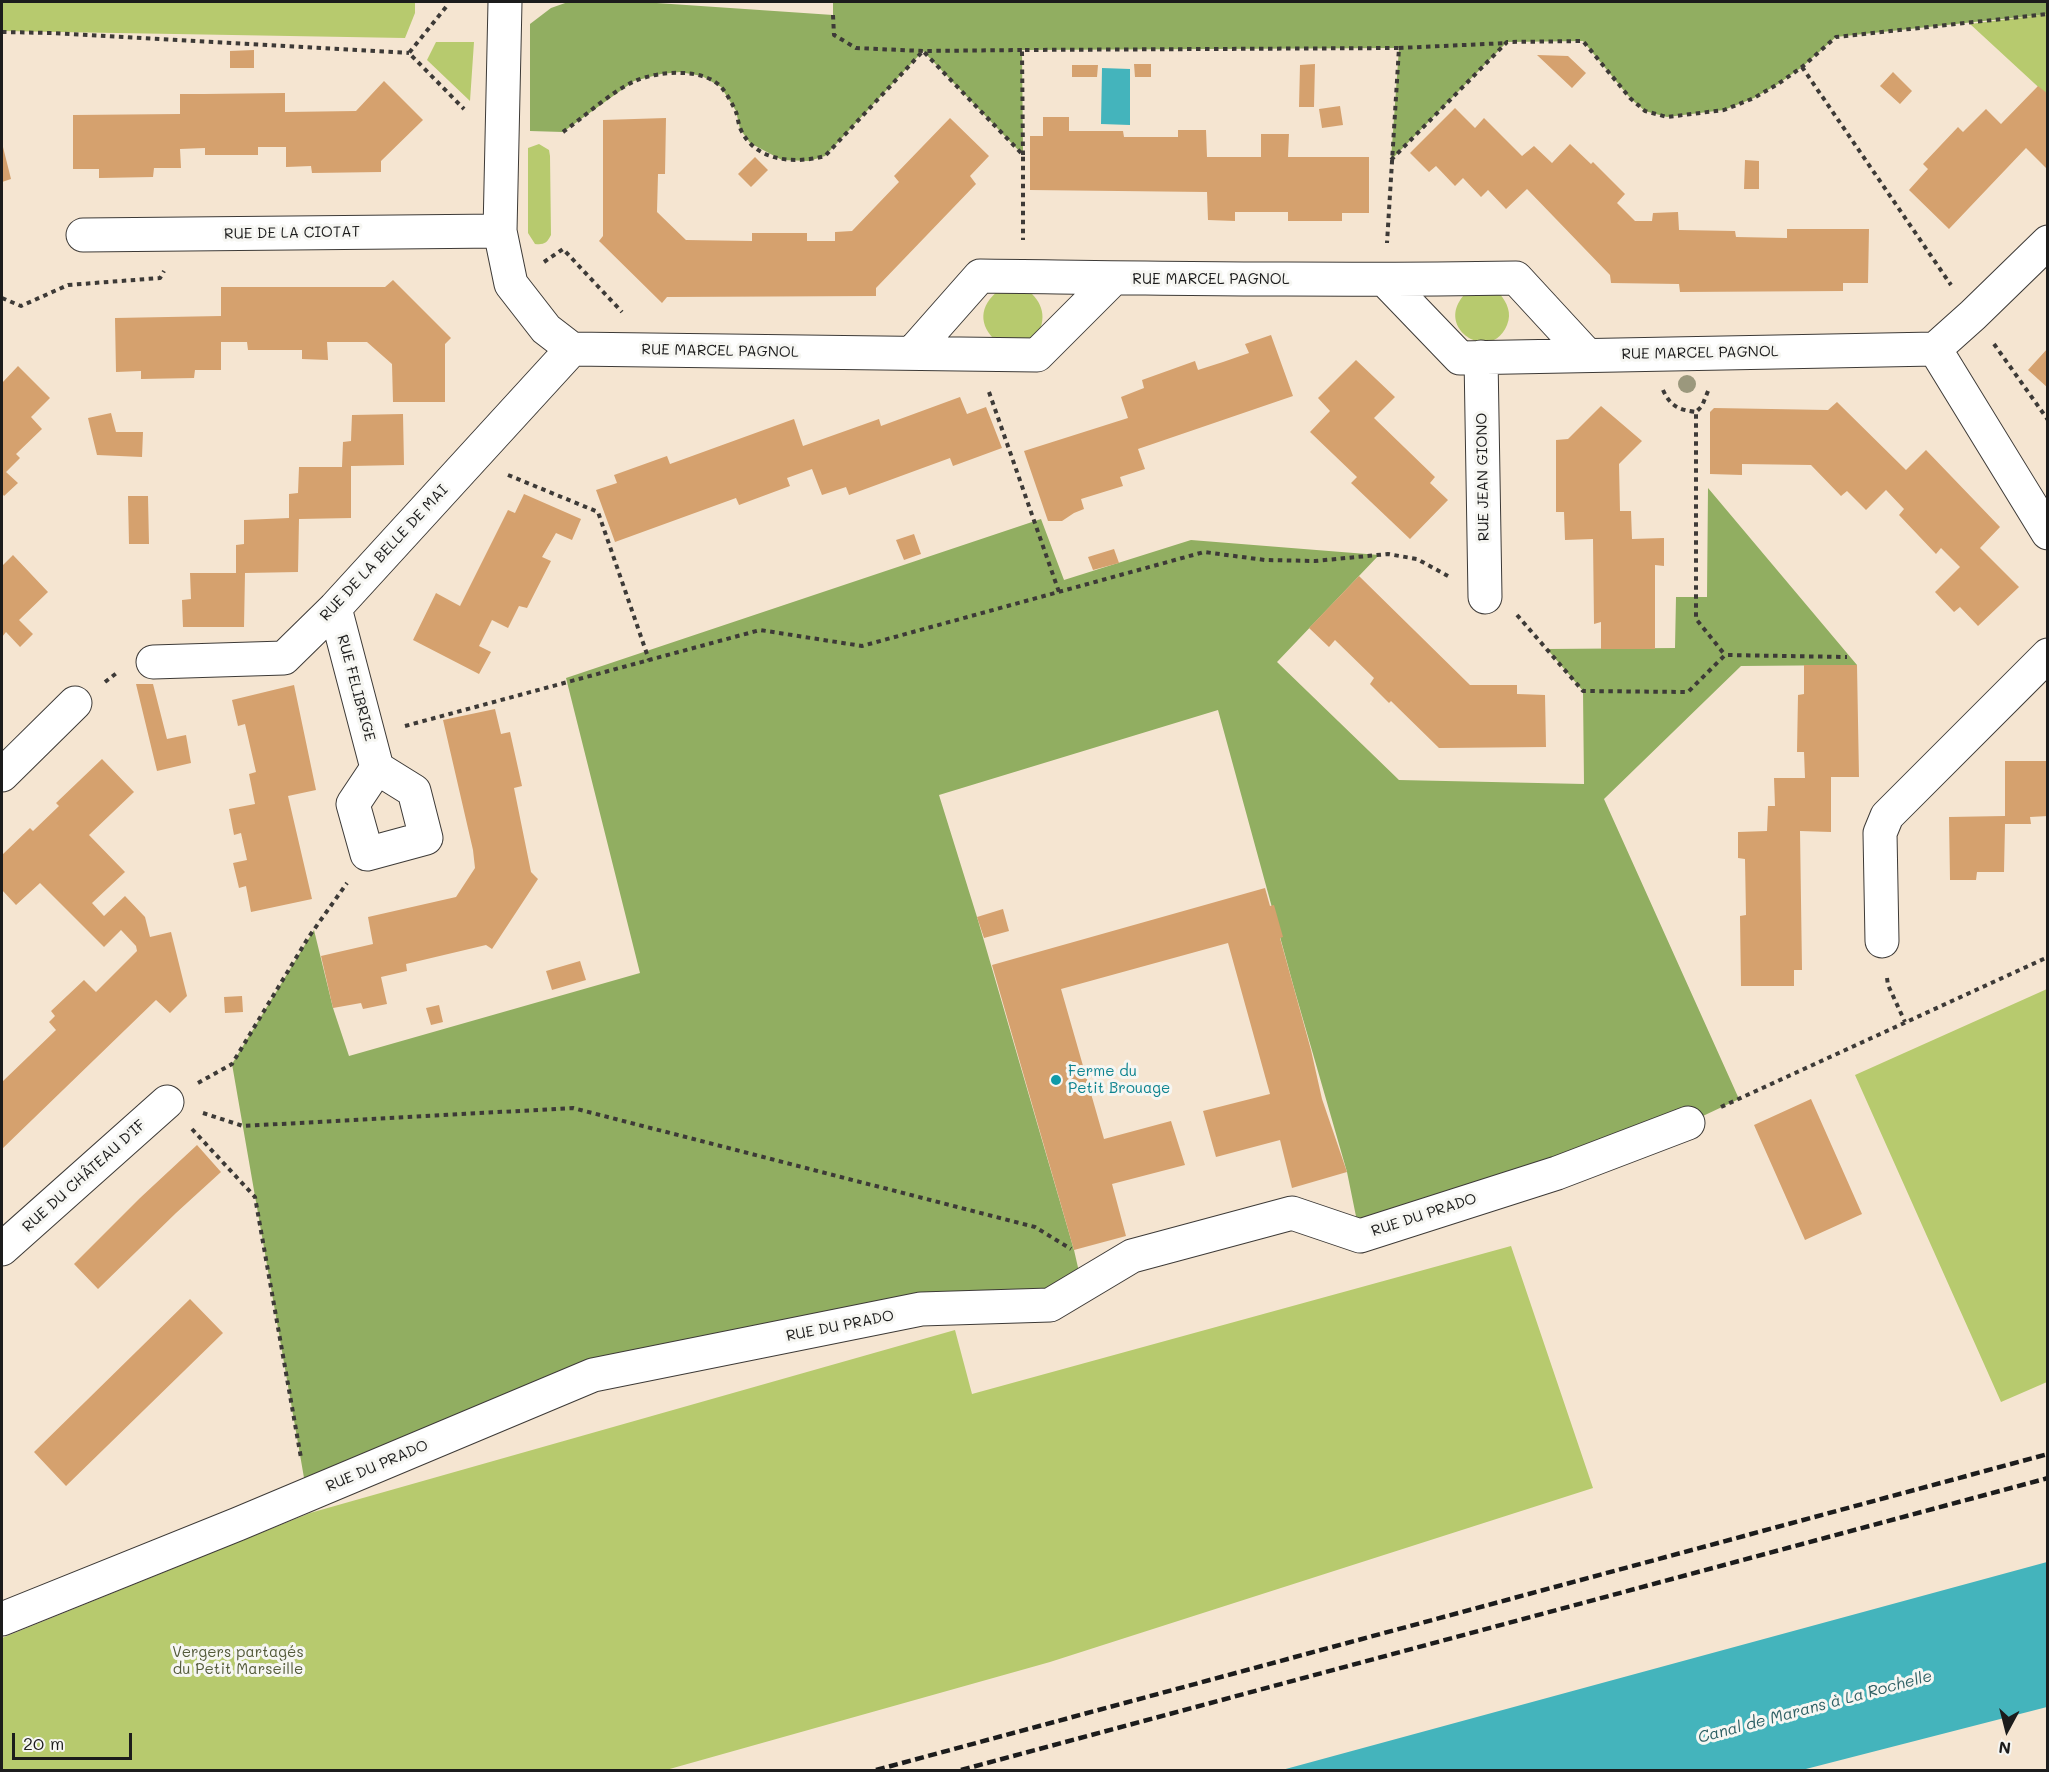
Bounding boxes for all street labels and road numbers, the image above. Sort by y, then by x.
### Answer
street label: RUE DE LA CIOTAT [224,223,360,243]
street label: RUE MARCEL PAGNOL [1132,270,1290,288]
street label: RUE MARCEL PAGNOL [641,341,799,361]
street label: RUE MARCEL PAGNOL [1621,343,1779,363]
street label: RUE JEAN GIONO [1473,413,1493,541]
street label: RUE DE LA BELLE DE MAI [316,481,452,625]
street label: RUE FELIBRIGE [333,633,379,743]
street label: RUE DU CHÂTEAU D'IF [19,1116,149,1236]
street label: RUE DU PRADO [1369,1190,1479,1240]
street label: RUE DU PRADO [785,1307,895,1345]
street label: RUE DU PRADO [323,1436,431,1496]

